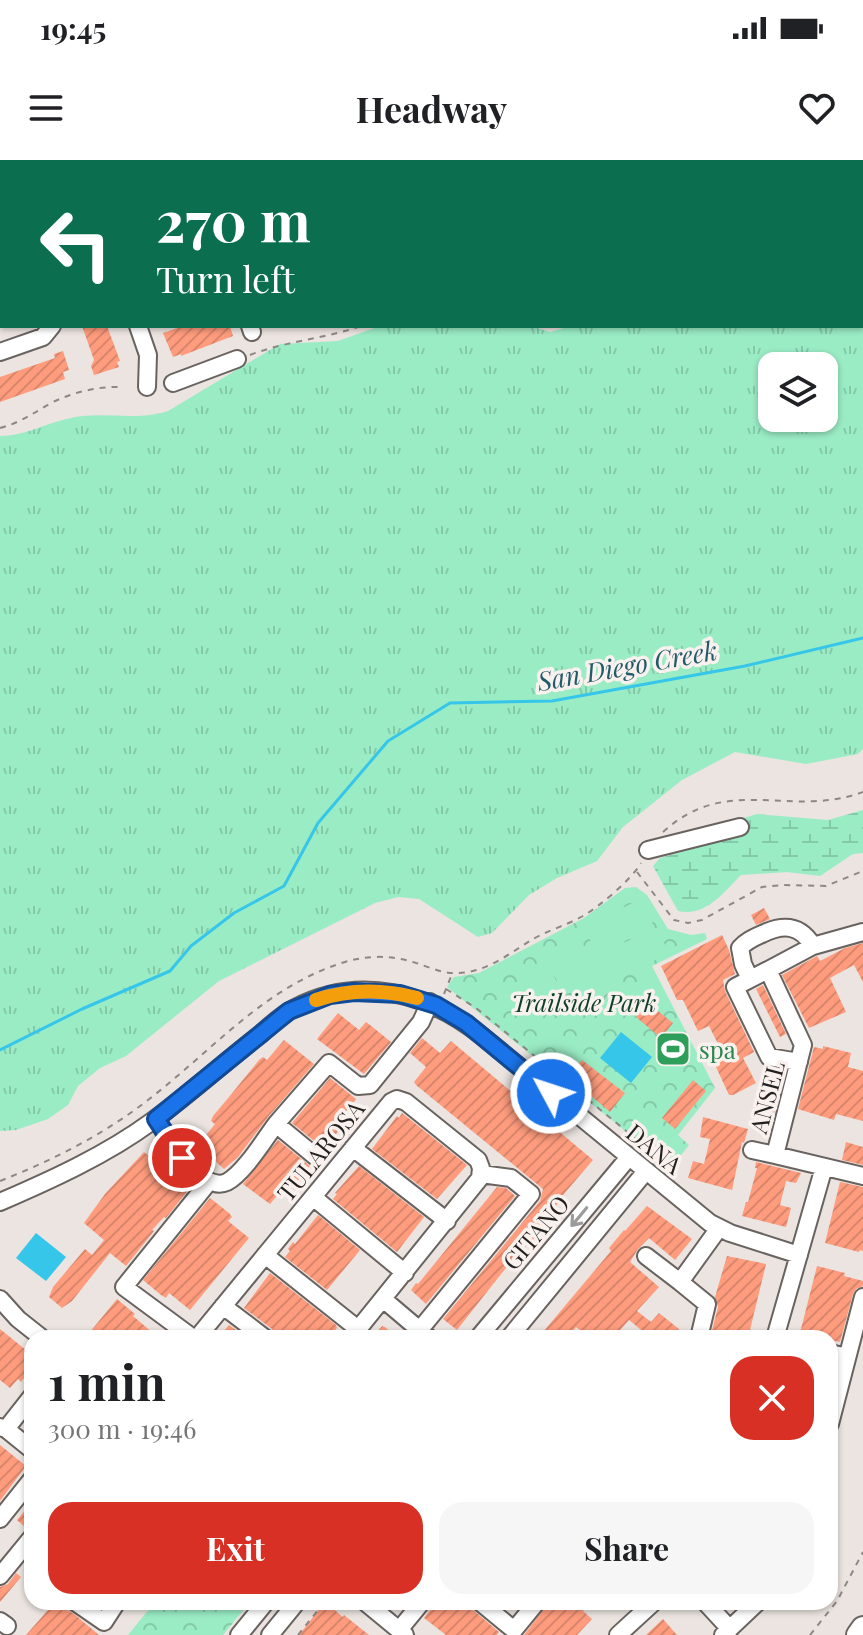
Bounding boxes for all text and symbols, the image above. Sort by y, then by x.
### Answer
text: 19:45 [40,8,106,48]
text: Headway [356,84,507,132]
icon: menu [24,86,68,130]
icon: heart [795,86,839,130]
text: 270 m [156,182,311,257]
icon: left [24,192,128,296]
text: Turn left [156,254,295,302]
map controls [758,352,838,432]
button: layers [758,352,838,432]
water label: San Diego Creek [533,632,720,698]
park label: Trailside Park [512,986,656,1018]
sports icon: spa [654,1030,692,1068]
place label: spa [699,1033,736,1065]
position arrow [509,1051,593,1135]
street label: ANSEL [741,1057,791,1137]
street label: TULAROSA [269,1092,371,1207]
street label: DANA [620,1116,690,1181]
pin [148,1124,216,1192]
icon: arrive [160,1136,204,1180]
street label: GITANO [494,1188,576,1276]
one-way arrow [570,1206,588,1227]
text: 1 min [48,1349,166,1413]
button: close [730,1356,814,1440]
text: 300 m · 19:46 [48,1411,196,1446]
button: Exit [48,1502,423,1594]
button: Share [439,1502,814,1594]

